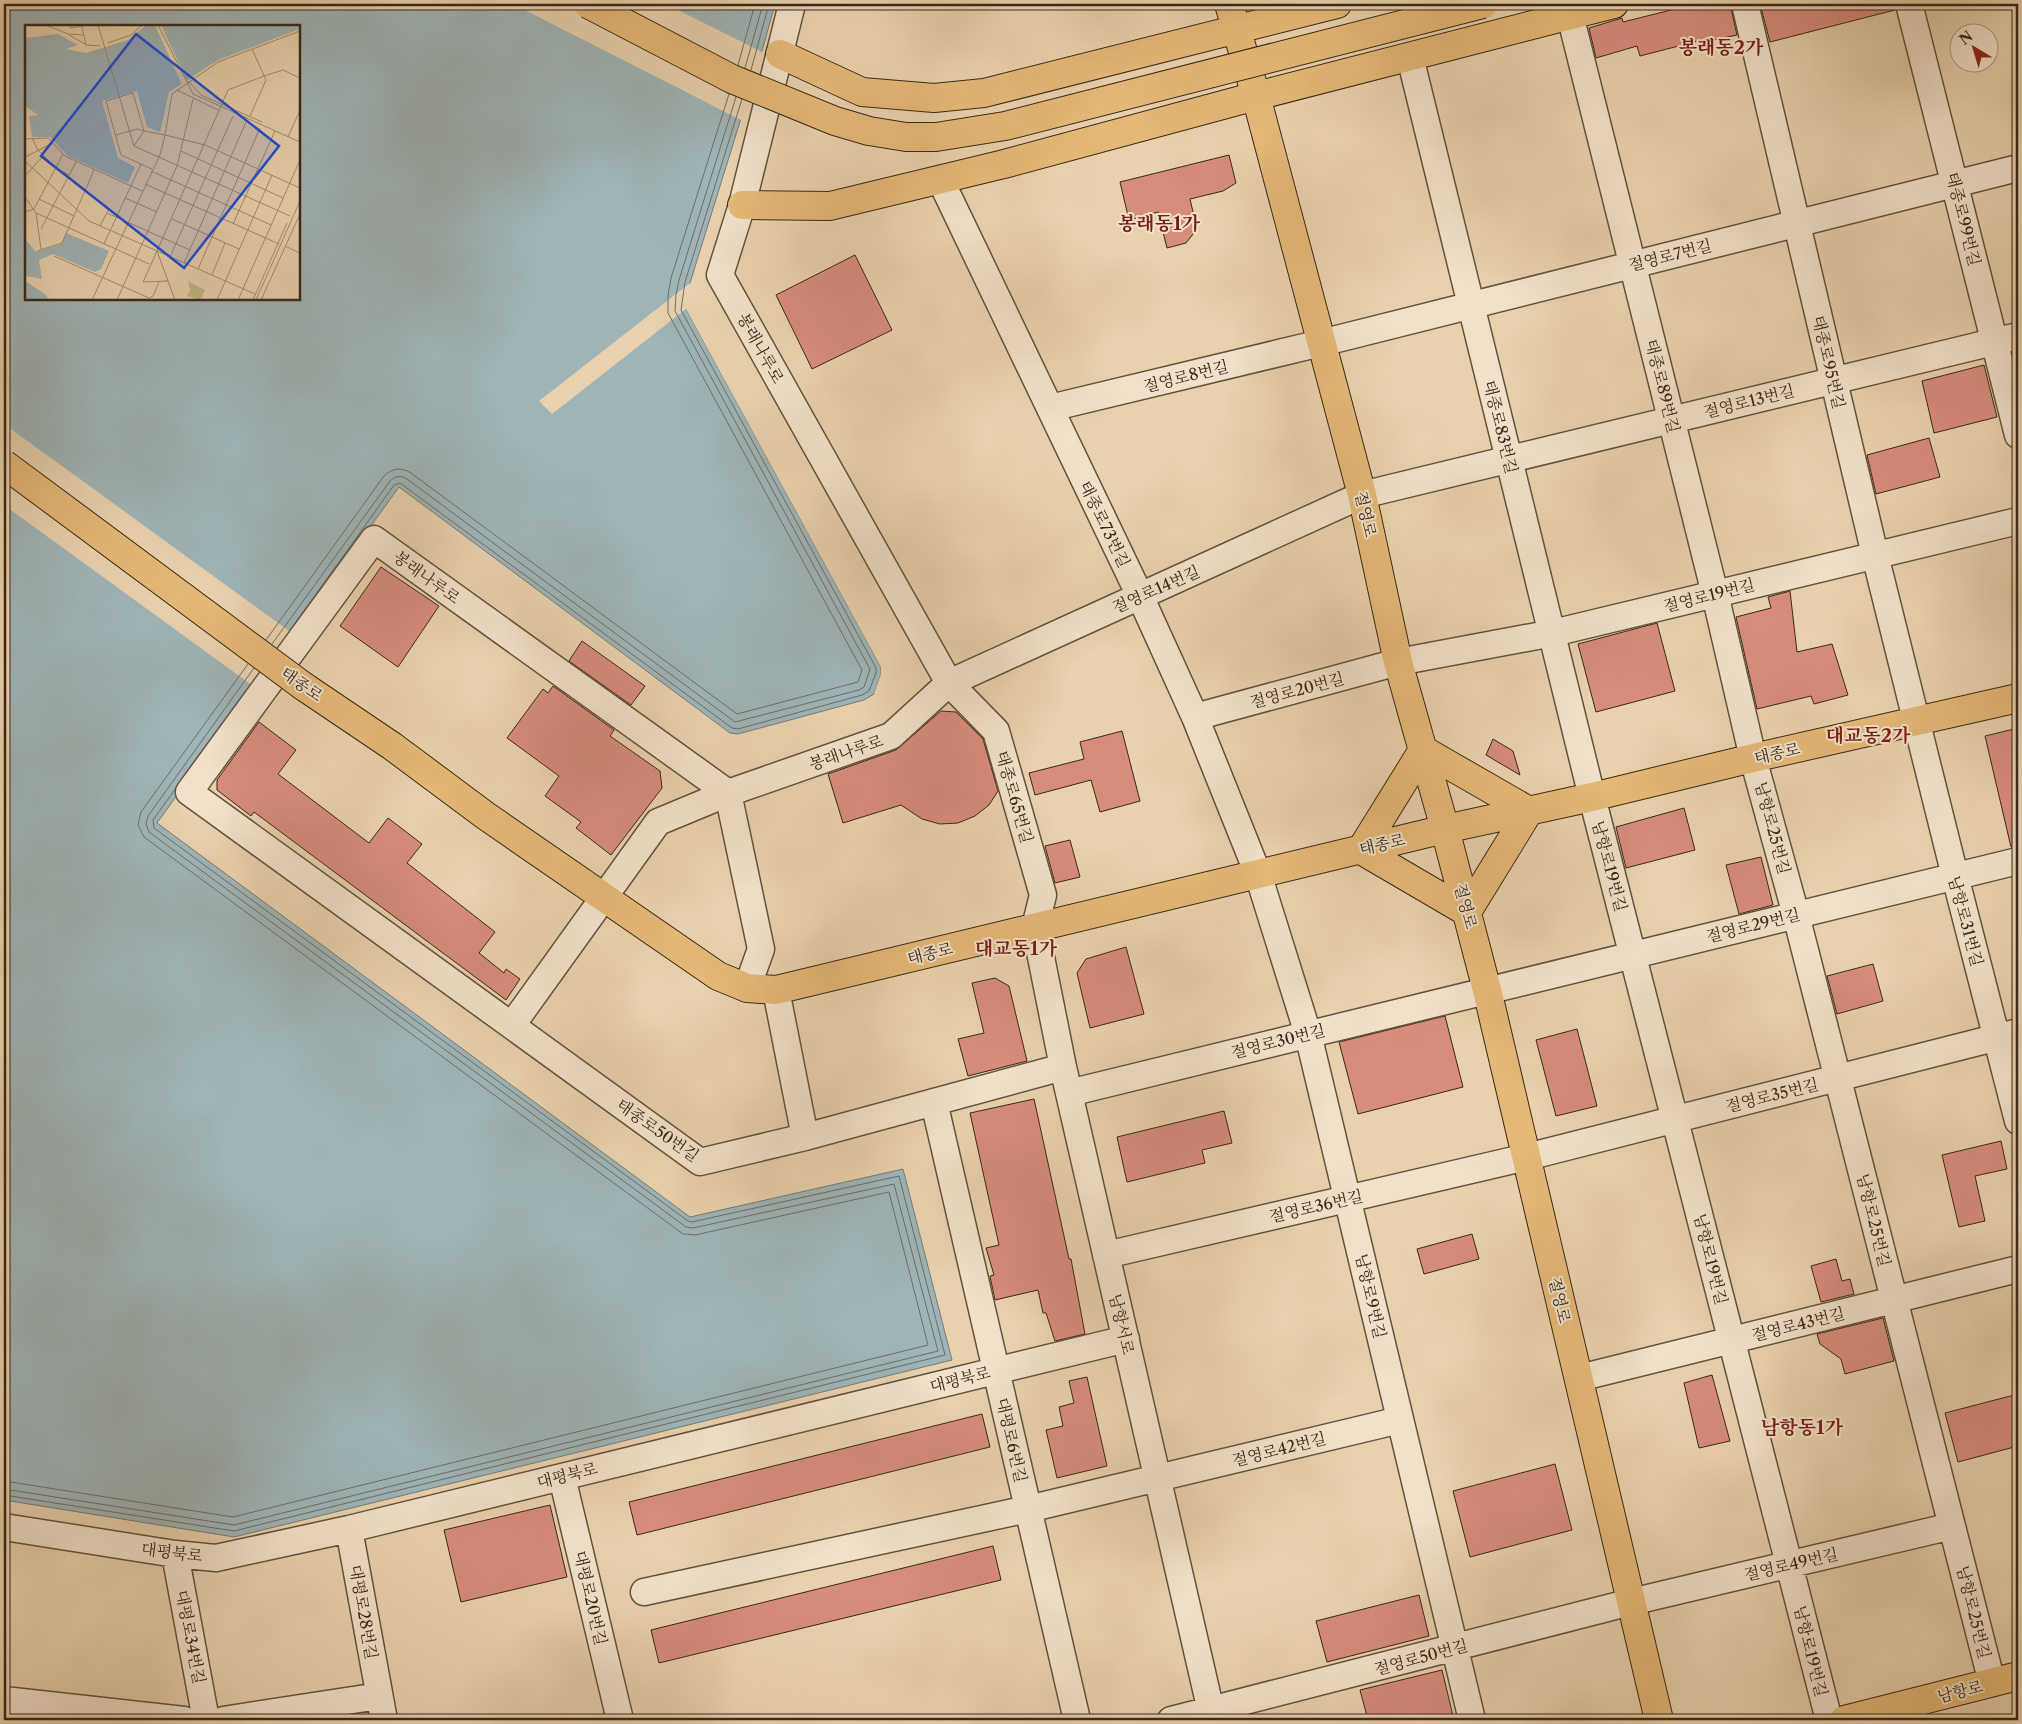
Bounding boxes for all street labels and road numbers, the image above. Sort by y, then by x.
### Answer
street label: 태종로99번길 [1943,170,1985,268]
street label: 절영로7번길 [1626,235,1714,275]
street label: 봉래나루로 [734,309,789,387]
street label: 태종로95번길 [1809,313,1849,411]
street label: 태종로89번길 [1642,337,1684,435]
street label: 절영로8번길 [1141,356,1231,396]
street label: 태종로83번길 [1480,378,1522,476]
street label: 절영로13번길 [1702,380,1796,422]
street label: 태종로73번길 [1075,477,1135,571]
street label: 절영로 [1351,489,1381,539]
street label: 봉래나루로 [390,546,465,608]
street label: 절영로14번길 [1109,561,1203,617]
street label: 절영로19번길 [1661,574,1757,616]
street label: 태종로 [277,663,327,706]
street label: 절영로20번길 [1248,668,1346,712]
street label: 봉래나루로 [806,730,886,774]
street label: 태종로 [1752,738,1802,768]
street label: 태종로65번길 [992,748,1038,846]
street label: 남항로25번길 [1751,779,1795,877]
street label: 남항로19번길 [1588,818,1632,914]
street label: 태종로 [1357,829,1407,859]
street label: 남항로31번길 [1944,874,1988,968]
street label: 절영로 [1450,881,1482,932]
street label: 절영로29번길 [1704,904,1802,946]
street label: 태종로 [905,938,955,968]
street label: 절영로30번길 [1229,1020,1327,1062]
street label: 절영로35번길 [1724,1074,1820,1116]
street label: 태종로50번길 [613,1094,703,1166]
street label: 남항로25번길 [1853,1171,1895,1269]
street label: 절영로36번길 [1267,1186,1365,1226]
street label: 남항로19번길 [1690,1211,1732,1307]
street label: 남항로9번길 [1352,1252,1390,1340]
street label: 절영로 [1545,1275,1575,1325]
street label: 남항서로 [1105,1292,1139,1357]
street label: 절영로43번길 [1749,1303,1847,1345]
street label: 대평북로 [928,1362,993,1396]
street label: 대평로6번길 [993,1396,1031,1484]
street label: 절영로42번길 [1230,1428,1328,1470]
street label: 대평북로 [535,1458,600,1492]
street label: 대평북로 [140,1538,204,1566]
street label: 절영로49번길 [1742,1543,1840,1585]
street label: 대평로20번길 [570,1549,612,1647]
street label: 대평로28번길 [346,1563,382,1661]
street label: 남항로25번길 [1953,1563,1995,1661]
street label: 대평로34번길 [172,1588,210,1686]
street label: 남항로19번길 [1790,1603,1832,1699]
street label: 절영로50번길 [1372,1635,1470,1679]
street label: 남항로 [1935,1676,1985,1706]

